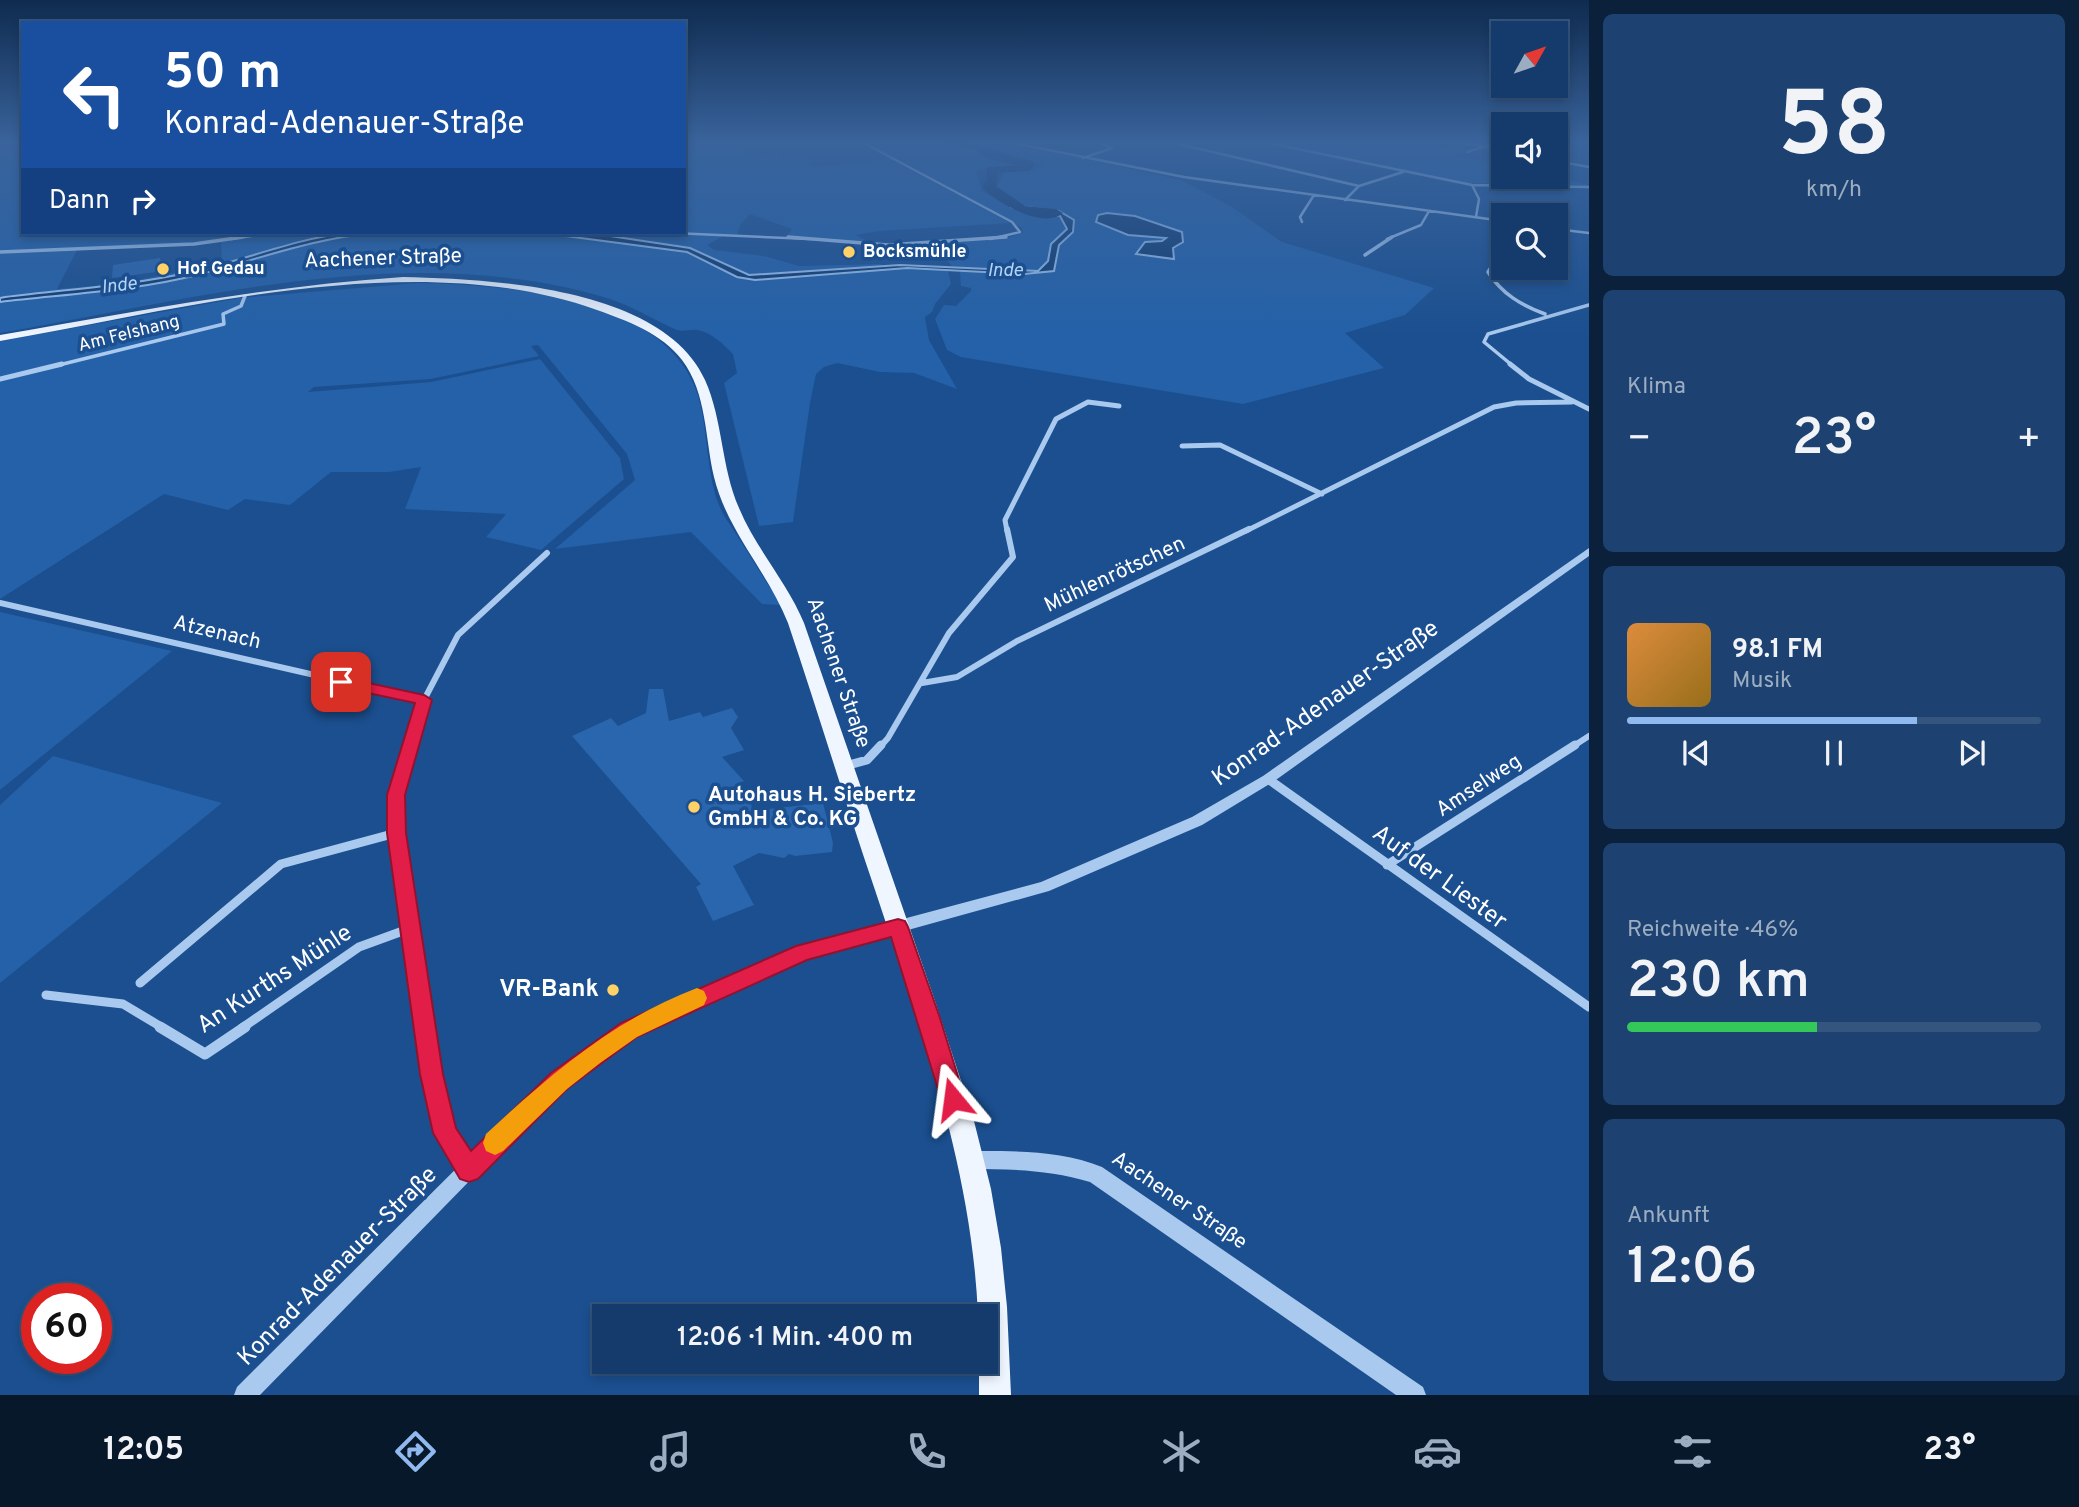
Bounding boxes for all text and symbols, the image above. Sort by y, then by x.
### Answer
north arrow [1491,21,1568,98]
map controls [1491,21,1568,280]
text: 50 m [164,44,281,106]
icon: left [49,49,140,140]
text: 58 [1778,73,1890,188]
text: Konrad-Adenauer-Straße [164,105,525,145]
button: sound [1491,112,1568,189]
text: km/h [1806,176,1862,205]
icon: right [124,182,162,220]
text: Dann [49,185,110,218]
button: search [1491,203,1568,280]
place label: Bocksmühle [863,241,966,264]
street label: Aachener Straße [304,243,462,275]
marker: Bocksmühle [841,244,857,260]
place label: Hof Gedau [177,258,265,281]
water label: Inde [987,259,1023,283]
marker: Hof Gedau [155,261,171,277]
water label: Inde [100,272,138,300]
street label: Am Felshang [76,310,182,358]
text: Klima [1627,373,1686,402]
text: 23° [1792,407,1876,473]
text: − [1627,416,1652,465]
text: + [2016,416,2041,465]
street label: Mühlenrötschen [1040,531,1190,619]
street label: Aachener Straße [800,594,876,752]
street label: Atzenach [170,610,264,656]
street label: Konrad-Adenauer-Straße [1207,614,1445,794]
text: 98.1 FM [1732,634,1823,667]
pin [311,652,371,712]
icon: arrive [322,663,360,701]
text: Musik [1732,667,1792,696]
icon: previous [1677,734,1715,772]
icon: pause [1815,734,1853,772]
icon: next [1953,734,1991,772]
street label: Amselweg [1431,748,1527,824]
place label: Autohaus H. Siebertz GmbH & Co. KG [708,782,916,833]
marker: Autohaus H. Siebertz GmbH & Co. KG [686,799,702,815]
street label: Auf der Liester [1366,819,1512,937]
text: Reichweite · 46% [1627,916,1798,945]
street label: An Kurths Mühle [192,919,358,1041]
text: 230 km [1627,950,1810,1016]
place label: VR-Bank [499,975,599,1005]
marker: VR-Bank [605,982,621,998]
position arrow [916,1062,990,1136]
street label: Aachener Straße [1106,1146,1252,1256]
street label: Konrad-Adenauer-Straße [232,1161,444,1373]
text: Ankunft [1627,1202,1710,1231]
text: 12:06 [1627,1236,1757,1302]
speed limit sign: 60 [21,1283,112,1374]
text: 12:06 · 1 Min. · 400 m [677,1322,913,1355]
icon: directions [391,1427,440,1476]
icon: music [646,1427,695,1476]
icon: phone [902,1427,951,1476]
icon: climate [1157,1427,1206,1476]
icon: car [1413,1427,1462,1476]
icon: filters [1668,1427,1717,1476]
text: 12:05 [103,1431,184,1471]
text: 23° [1924,1431,1976,1471]

